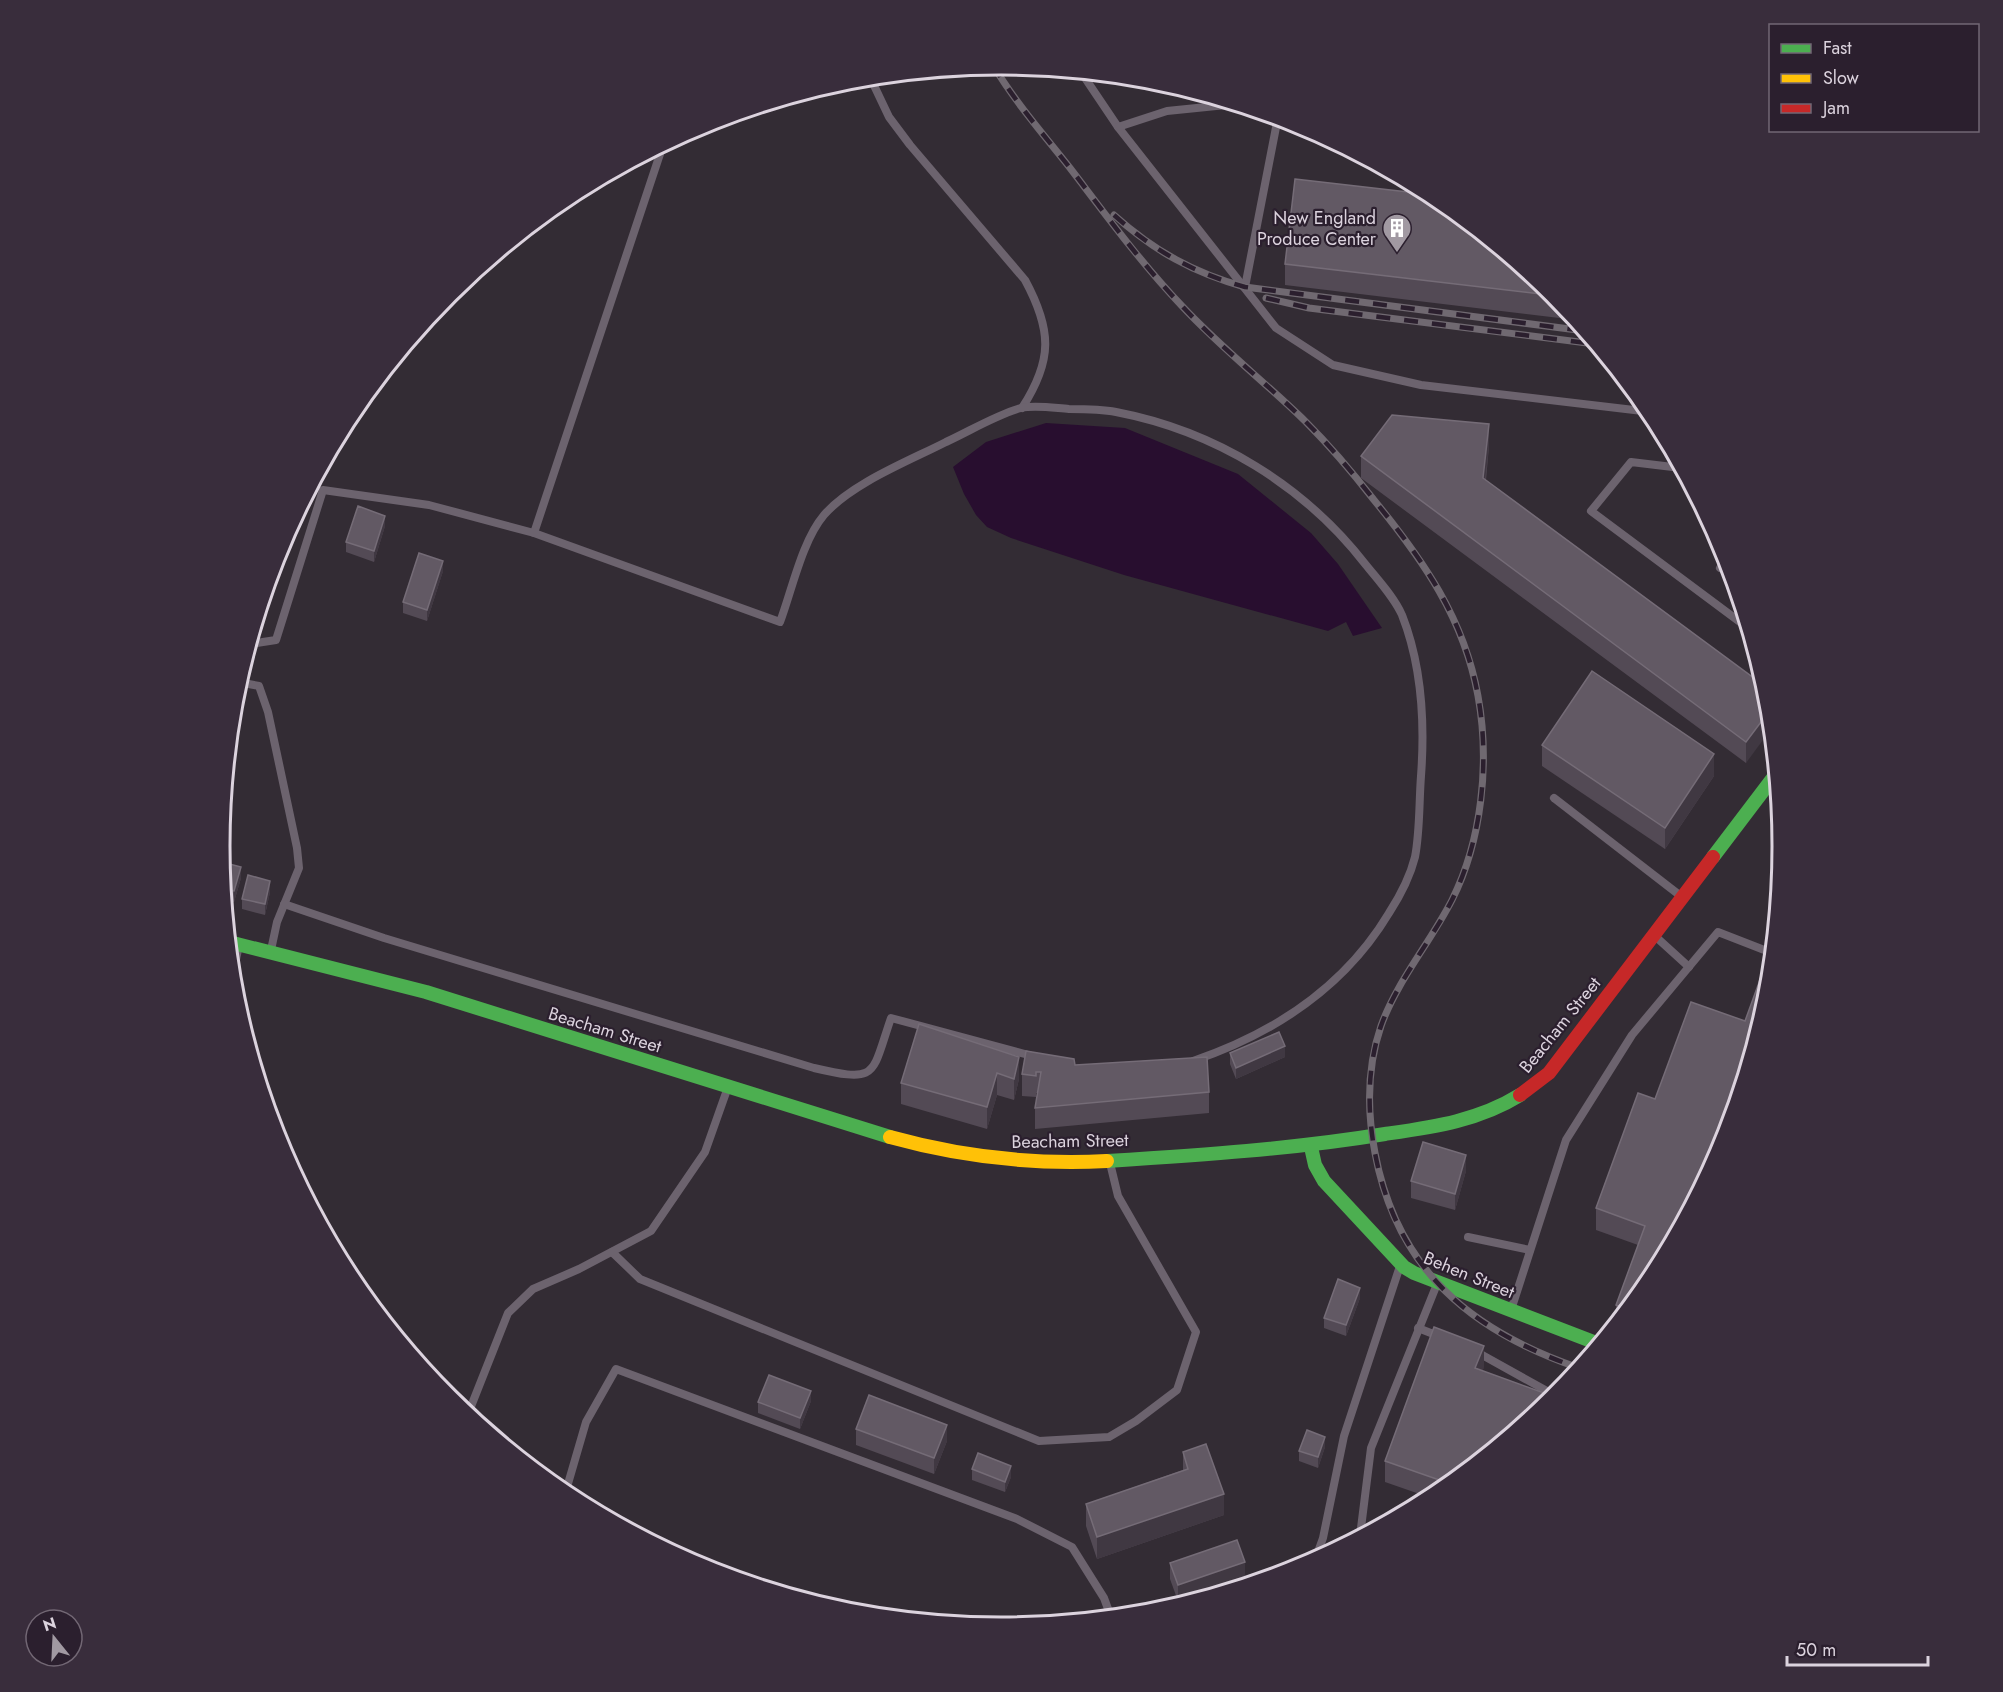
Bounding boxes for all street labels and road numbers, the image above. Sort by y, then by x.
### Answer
street label: Beacham Street [1513,971,1607,1079]
street label: Beacham Street [545,1000,665,1060]
street label: Beacham Street [1011,1127,1129,1155]
street label: Behen Street [1420,1245,1519,1305]

